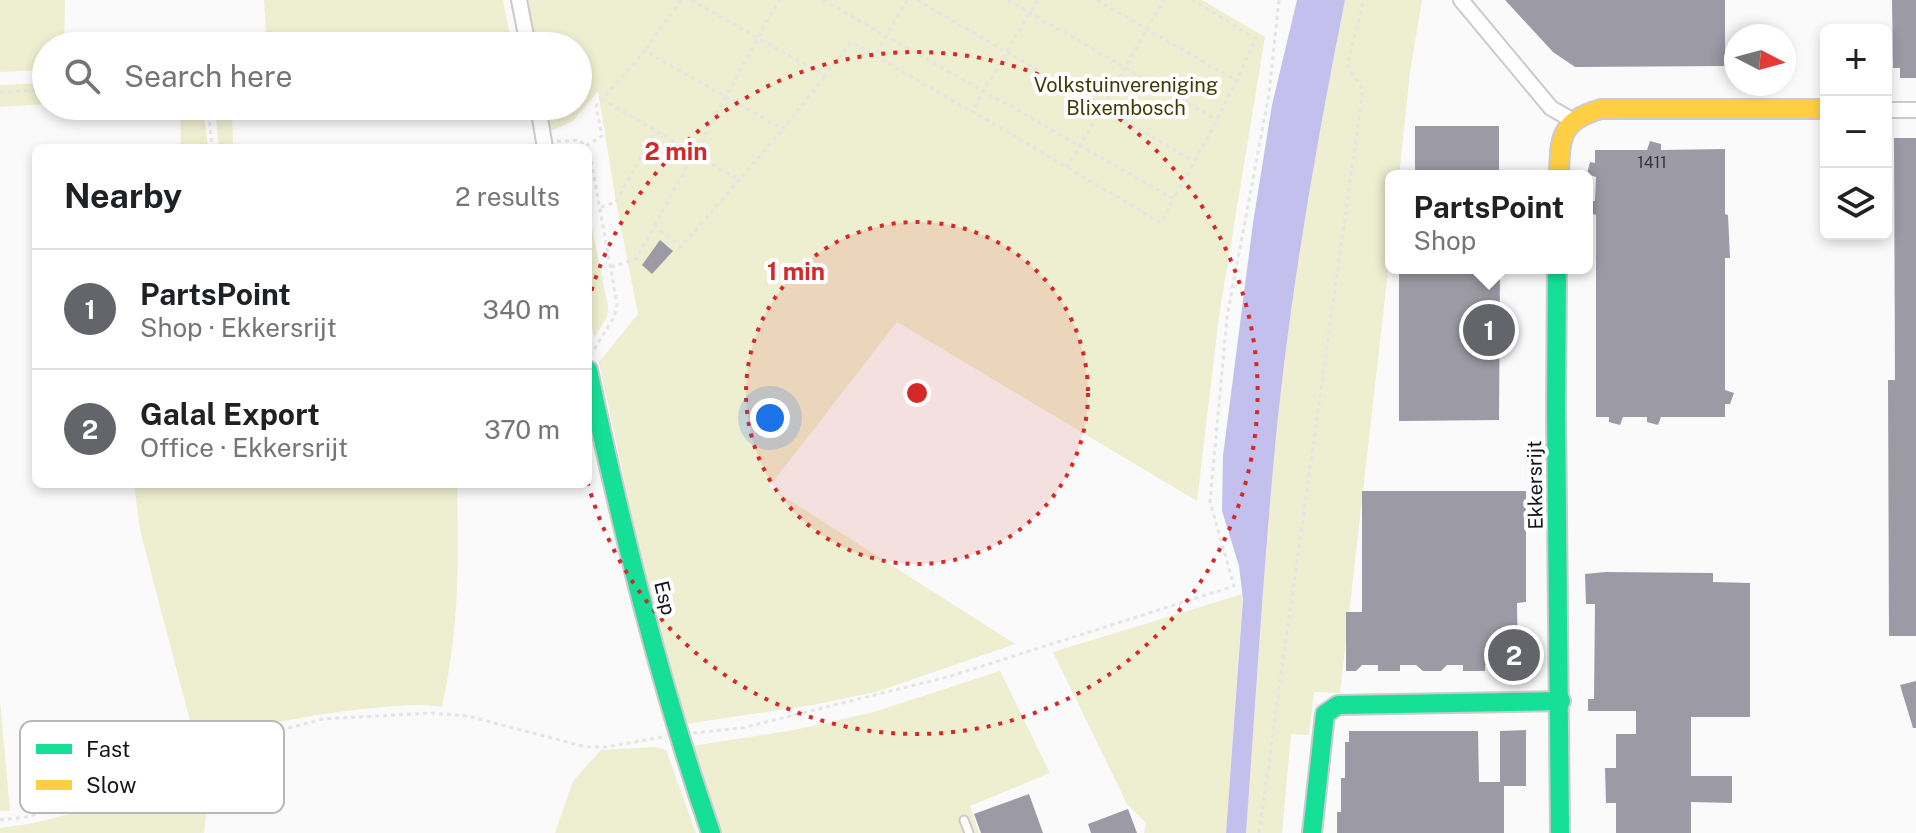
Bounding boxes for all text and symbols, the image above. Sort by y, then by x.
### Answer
north arrow [1724,24,1796,96]
map controls [1820,24,1892,240]
button: + [1820,24,1892,96]
search box [32,32,592,120]
icon: search [60,54,104,98]
text: Search here [124,58,292,94]
park label: Volkstuinvereniging Blixembosch [1034,73,1218,120]
button: − [1820,96,1892,168]
text: 2 min [645,137,707,165]
house number: 1411 [1637,153,1667,172]
button: layers [1820,168,1892,240]
popup [1385,170,1593,274]
text: Nearby [64,176,182,216]
text: 2 results [455,181,560,212]
text: PartsPoint [1414,189,1564,225]
text: Shop [1414,225,1476,256]
text: 1 min [767,257,825,285]
text: PartsPoint [140,276,291,312]
text: 1 [84,294,96,325]
text: 340 m [483,294,560,325]
pin: 1 [1463,300,1515,360]
text: Shop · Ekkersrijt [140,312,337,343]
centre of rings [903,379,931,407]
text: Galal Export [140,396,320,432]
your location [750,398,790,438]
text: 2 [82,414,98,445]
text: 370 m [484,414,560,445]
text: Office · Ekkersrijt [140,432,348,463]
street label: Ekkersrijt [1522,440,1548,530]
street label: Esp [649,578,681,618]
pin: 2 [1488,625,1540,685]
legend [20,721,284,813]
text: Fast [86,736,130,762]
text: Slow [86,772,136,798]

